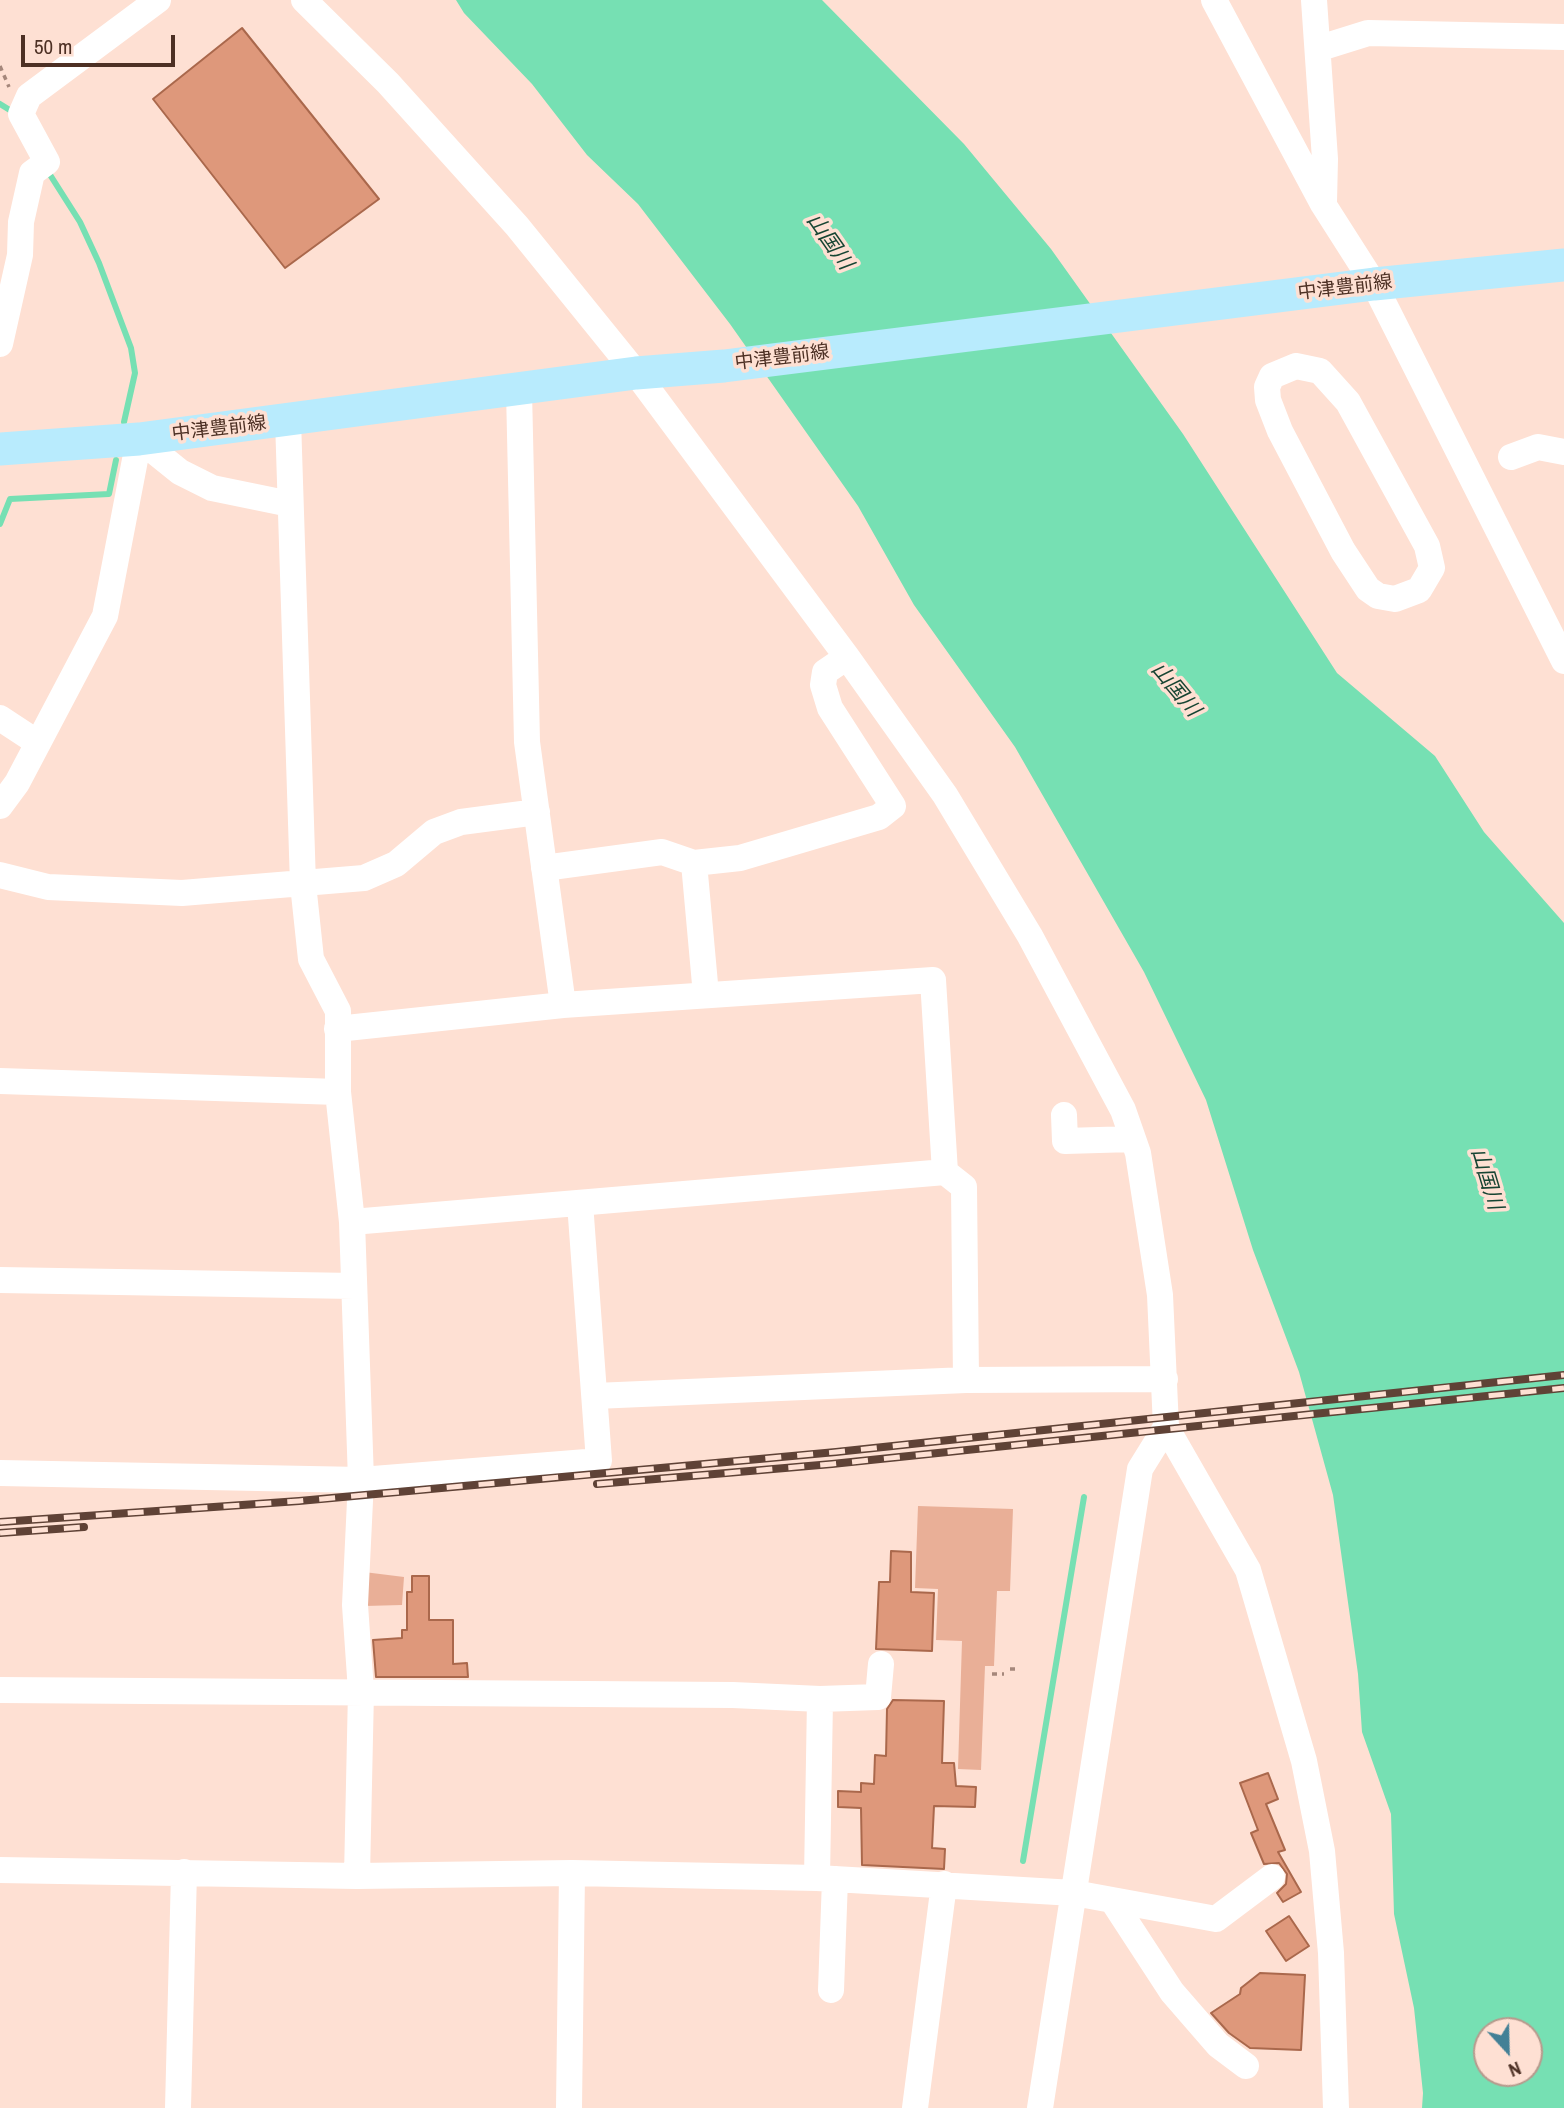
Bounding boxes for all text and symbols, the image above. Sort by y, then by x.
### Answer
scale bar [24,21,178,65]
text: 50 m [34,32,72,61]
water label: 山国川 [801,209,857,275]
street label: 中津豊前線 [1296,271,1394,305]
street label: 中津豊前線 [733,341,831,375]
street label: 中津豊前線 [170,412,268,446]
water label: 山国川 [1145,658,1205,722]
water label: 山国川 [1465,1145,1507,1213]
north arrow [1473,2017,1543,2087]
text: N [1505,2055,1525,2084]

